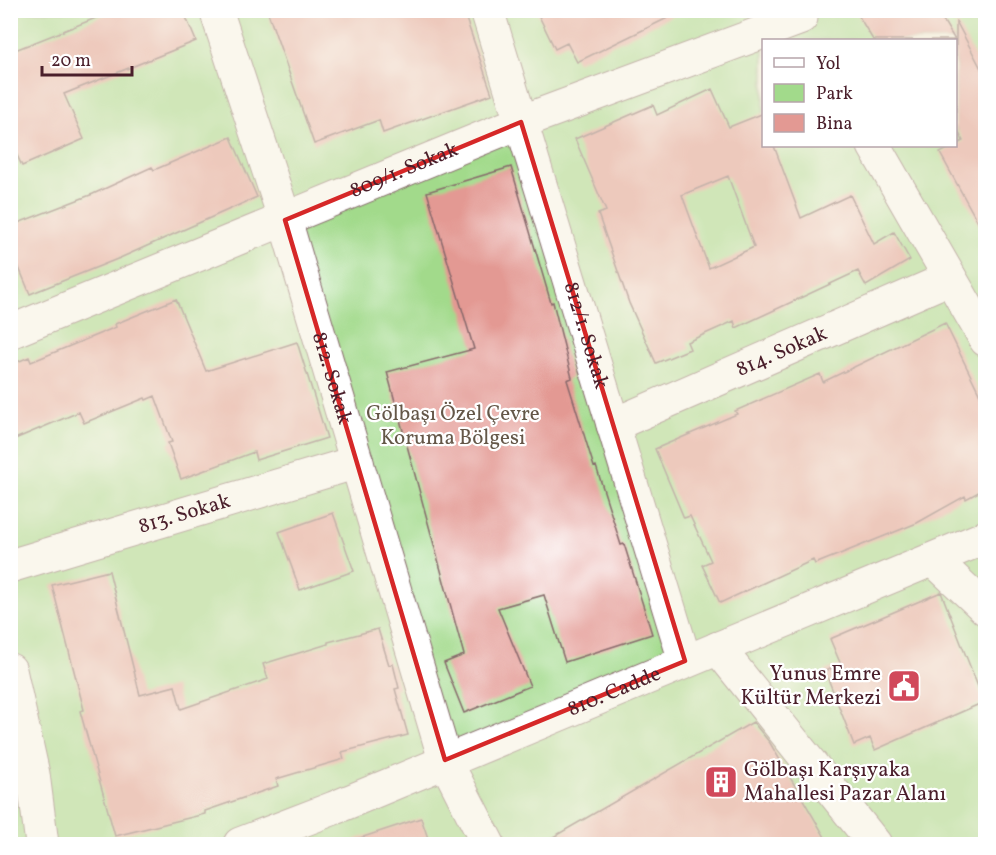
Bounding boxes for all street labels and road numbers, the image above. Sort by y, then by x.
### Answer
street label: 809/1. Sokak [345,135,463,205]
street label: 812/1. Sokak [556,278,616,393]
street label: 814. Sokak [732,319,832,384]
street label: 812. Sokak [304,328,359,428]
street label: 813. Sokak [135,486,234,541]
street label: 810. Cadde [563,659,665,724]

